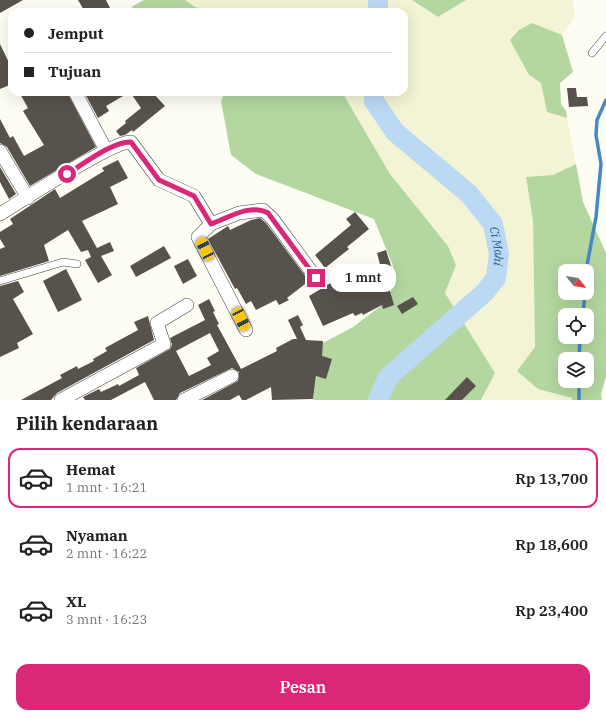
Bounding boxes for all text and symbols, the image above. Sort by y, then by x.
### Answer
text: Jemput [48,24,103,43]
text: Tujuan [48,62,101,81]
route start [58,165,76,183]
water label: Ci Mahi [487,225,507,267]
car [194,236,216,262]
callout: 1 mnt [330,264,396,292]
north arrow [558,264,594,300]
map controls [558,264,594,388]
route end [307,269,325,287]
text: 1 mnt [345,269,381,286]
car [230,306,252,332]
button: locate [558,308,594,344]
button: layers [558,352,594,388]
text: Pilih kendaraan [16,412,158,435]
icon: car [18,460,54,496]
text: Hemat [66,460,115,479]
text: Rp 13,700 [515,469,588,488]
text: 1 mnt · 16:21 [66,479,147,496]
icon: car [18,526,54,562]
text: Nyaman [66,526,128,545]
text: Rp 18,600 [515,535,588,554]
text: 2 mnt · 16:22 [66,545,147,562]
icon: car [18,592,54,628]
text: XL [66,592,86,611]
text: Rp 23,400 [515,601,588,620]
text: 3 mnt · 16:23 [66,611,147,628]
button: Pesan [16,664,590,710]

